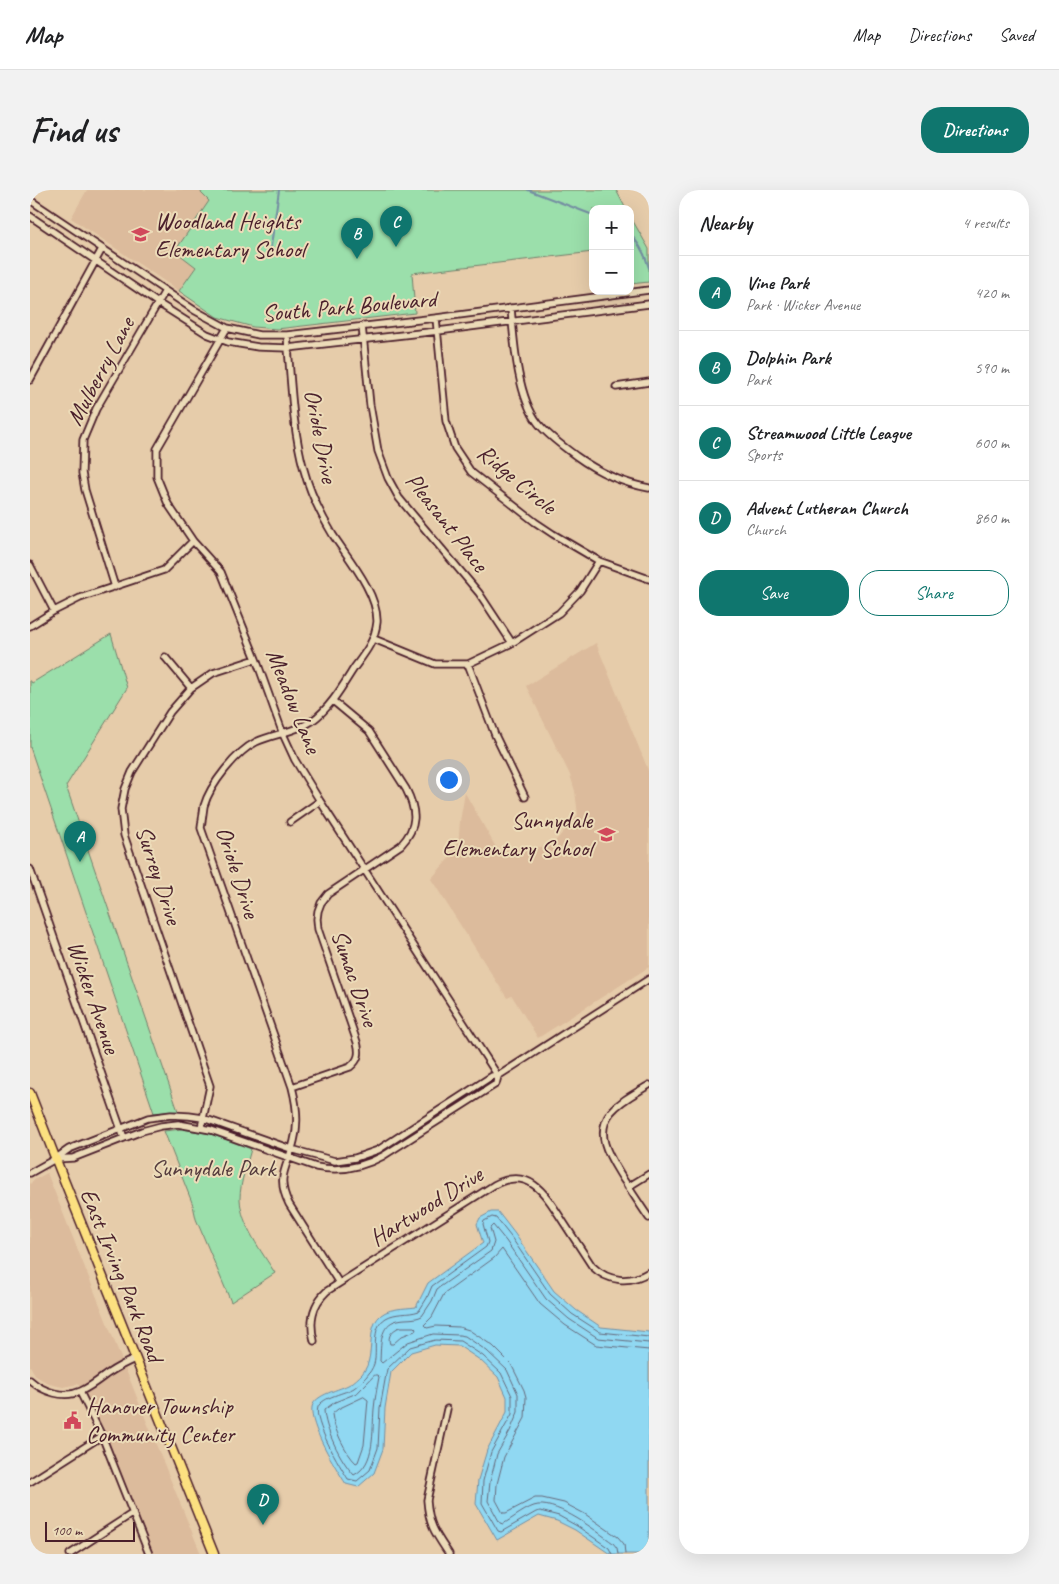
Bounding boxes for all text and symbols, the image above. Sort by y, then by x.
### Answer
text: Map [25,20,62,50]
text: Map [853,24,880,46]
text: Directions [908,24,971,46]
text: Saved [999,24,1034,46]
button: Directions [921,107,1029,153]
text: Find us [30,108,117,153]
map controls [589,205,634,295]
button: + [589,205,634,250]
place label: Woodland Heights Elementary School [155,206,309,264]
pin: C [380,206,412,247]
text: Nearby [699,210,752,236]
text: 4 results [962,213,1009,233]
pin: B [341,218,373,259]
school or university icon: Woodland Heights Elementary School [131,225,151,245]
button: − [589,250,634,295]
text: Vine Park [746,271,809,295]
street label: South Park Boulevard [261,283,441,329]
text: A [711,283,719,303]
text: 420 m [975,283,1009,303]
text: Park · Wicker Avenue [746,295,860,315]
street label: Mulberry Lane [59,310,142,430]
text: Dolphin Park [746,346,831,370]
text: B [711,358,719,378]
text: 590 m [975,358,1009,378]
text: Park [746,370,771,390]
street label: Oriole Drive [297,387,345,487]
text: Streamwood Little League [746,421,911,445]
text: C [711,433,719,453]
text: 600 m [975,433,1009,453]
street label: Ridge Circle [471,437,564,522]
text: Sports [746,445,782,465]
street label: Pleasant Place [399,466,496,579]
text: Advent Lutheran Church [746,496,908,520]
text: D [710,508,720,528]
text: 860 m [975,508,1009,528]
text: Church [746,520,786,540]
button: Save [699,570,849,616]
button: Share [859,570,1009,616]
street label: Meadow Lane [259,644,329,760]
your location [436,767,462,793]
place label: Sunnydale Elementary School [442,805,596,863]
pin: A [64,821,96,862]
street label: Surrey Drive [129,822,190,930]
street label: Oriole Drive [209,823,268,924]
school or university icon: Sunnydale Elementary School [596,824,616,844]
street label: Sumac Drive [325,926,386,1032]
street label: Wicker Avenue [61,937,128,1059]
park label: Sunnydale Park [151,1153,278,1183]
street label: Hartwood Drive [364,1158,490,1253]
street label: East Irving Park Road [74,1184,172,1369]
place label: Hanover Township Community Center [86,1391,237,1449]
public building icon: Hanover Township Community Center [62,1410,82,1430]
pin: D [247,1484,279,1525]
scale bar [45,1519,135,1542]
text: 100 m [52,1522,82,1539]

